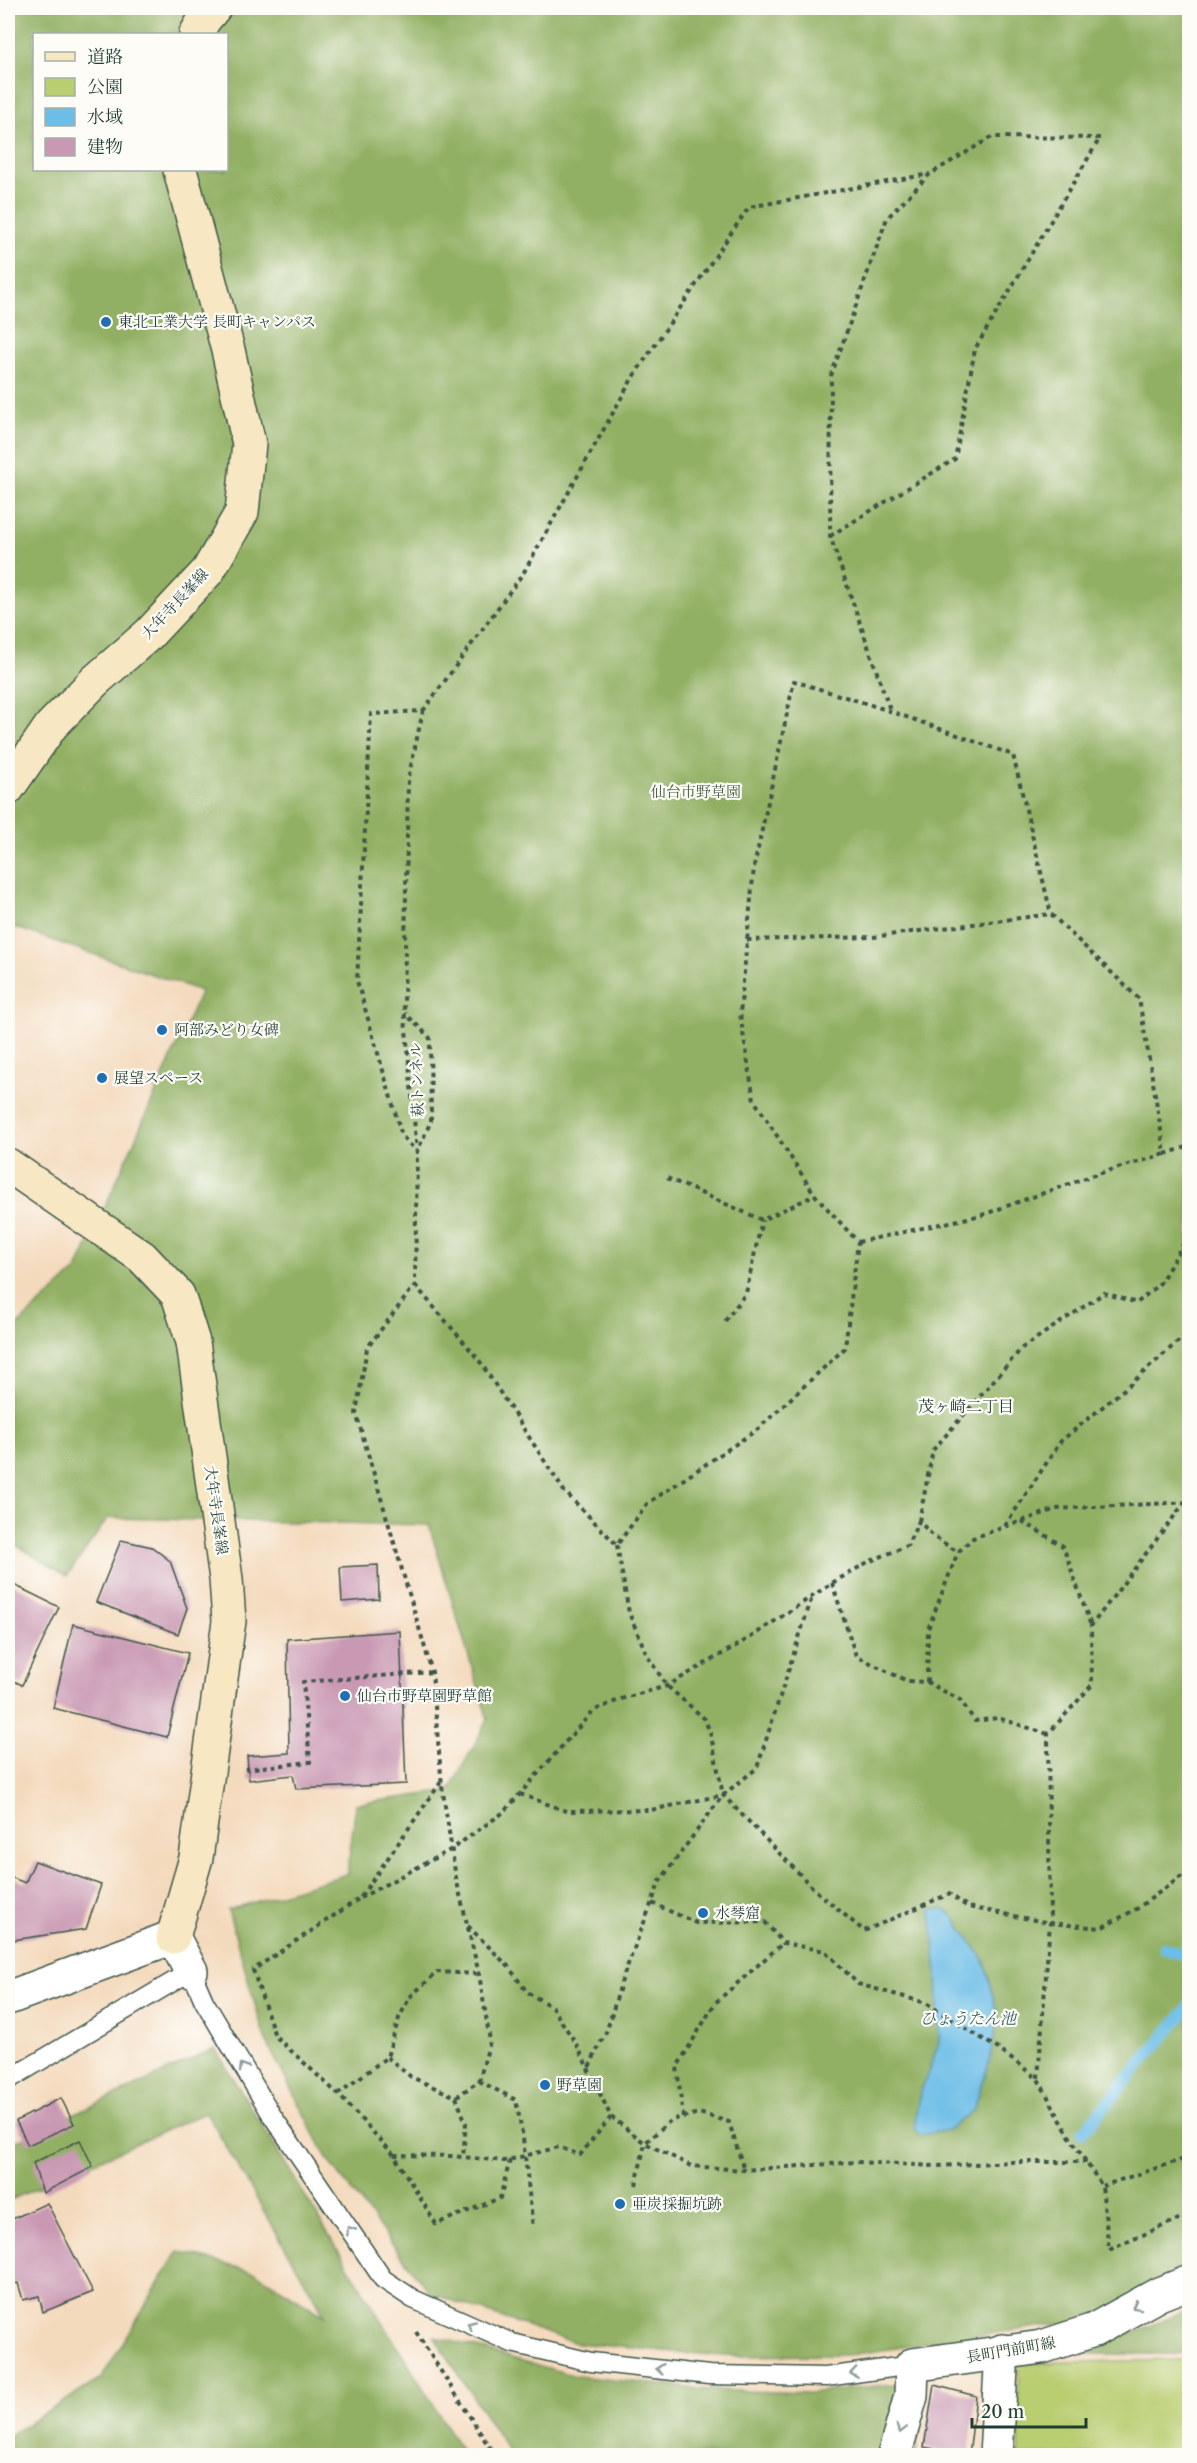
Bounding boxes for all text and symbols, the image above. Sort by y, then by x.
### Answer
legend [33,33,228,171]
text: 道路 [87,46,123,68]
text: 公園 [87,76,123,98]
text: 水域 [87,106,123,128]
text: 建物 [87,136,123,158]
place label: 東北工業大学 長町キャンパス [118,312,316,331]
marker: 東北工業大学 長町キャンパス [99,315,113,329]
street label: 大年寺長峯線 [137,564,212,643]
park label: 仙台市野草園 [651,782,741,801]
place label: 阿部みどり女碑 [174,1020,279,1039]
marker: 阿部みどり女碑 [155,1023,169,1037]
street label: 萩トンネル [406,1042,427,1118]
place label: 展望スペース [114,1068,203,1087]
marker: 展望スペース [95,1071,109,1085]
district label: 茂ヶ崎二丁目 [918,1396,1014,1416]
street label: 大年寺長峯線 [201,1464,232,1556]
place label: 仙台市野草園野草館 [357,1686,492,1705]
marker: 仙台市野草園野草館 [338,1689,352,1703]
place label: 水琴窟 [715,1903,760,1922]
marker: 水琴窟 [696,1906,710,1920]
water label: ひょうたん池 [920,2008,1018,2028]
one-way arrow [239,2063,251,2073]
place label: 野草園 [557,2075,602,2094]
marker: 野草園 [538,2078,552,2092]
place label: 亜炭採掘坑跡 [632,2194,722,2213]
marker: 亜炭採掘坑跡 [613,2197,627,2211]
one-way arrow [346,2226,357,2237]
one-way arrow [1132,2299,1143,2310]
one-way arrow [467,2320,478,2332]
street label: 長町門前町線 [965,2332,1057,2367]
one-way arrow [655,2364,665,2376]
one-way arrow [850,2366,859,2378]
scale bar [972,2391,1086,2429]
text: 20 m [981,2401,1025,2423]
one-way arrow [895,2424,908,2434]

